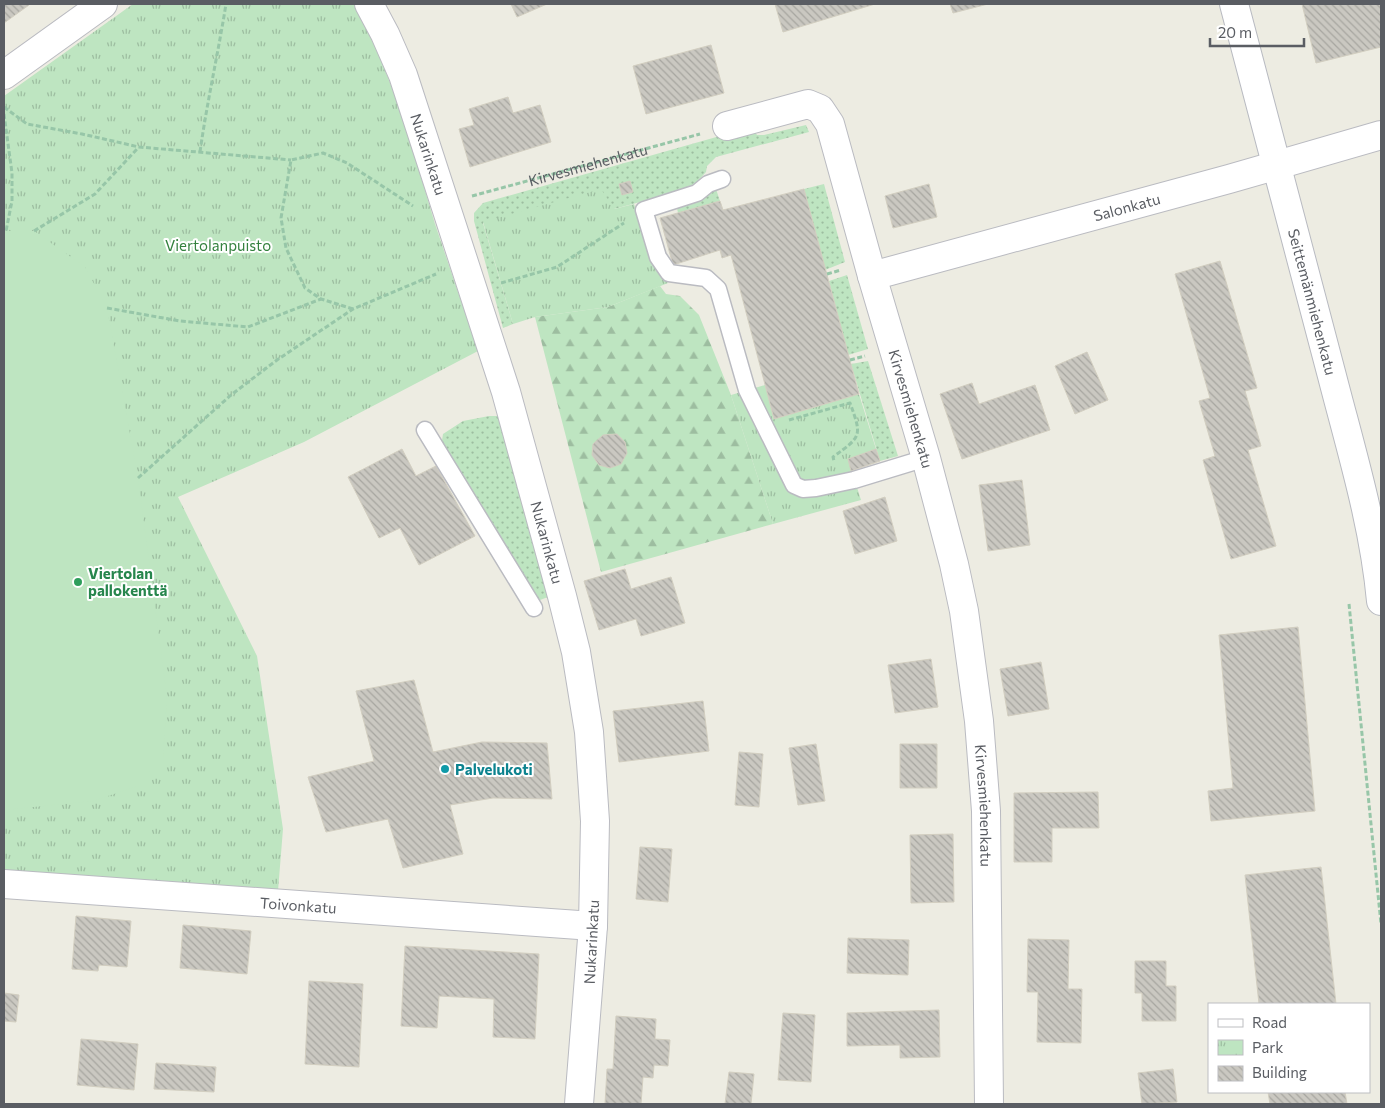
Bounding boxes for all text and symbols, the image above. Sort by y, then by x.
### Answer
scale bar [1210,15,1304,47]
text: 20 m [1218,23,1252,41]
street label: Nukarinkatu [407,111,450,197]
street label: Kirvesmiehenkatu [526,140,649,189]
street label: Salonkatu [1091,189,1162,224]
street label: Seittemänmiehenkatu [1285,227,1340,377]
park label: Viertolanpuisto [165,236,271,254]
street label: Kirvesmiehenkatu [885,347,937,470]
street label: Nukarinkatu [527,499,567,586]
place label: Viertolan pallokenttä [88,564,167,599]
marker: Viertolan pallokenttä [72,576,84,588]
street label: Kirvesmiehenkatu [972,744,996,867]
place label: Palvelukoti [455,760,533,778]
marker: Palvelukoti [439,763,451,775]
street label: Toivonkatu [259,893,337,917]
street label: Nukarinkatu [580,899,602,985]
legend [1208,1003,1370,1093]
text: Road [1252,1013,1287,1031]
text: Park [1252,1038,1283,1056]
text: Building [1252,1063,1307,1081]

